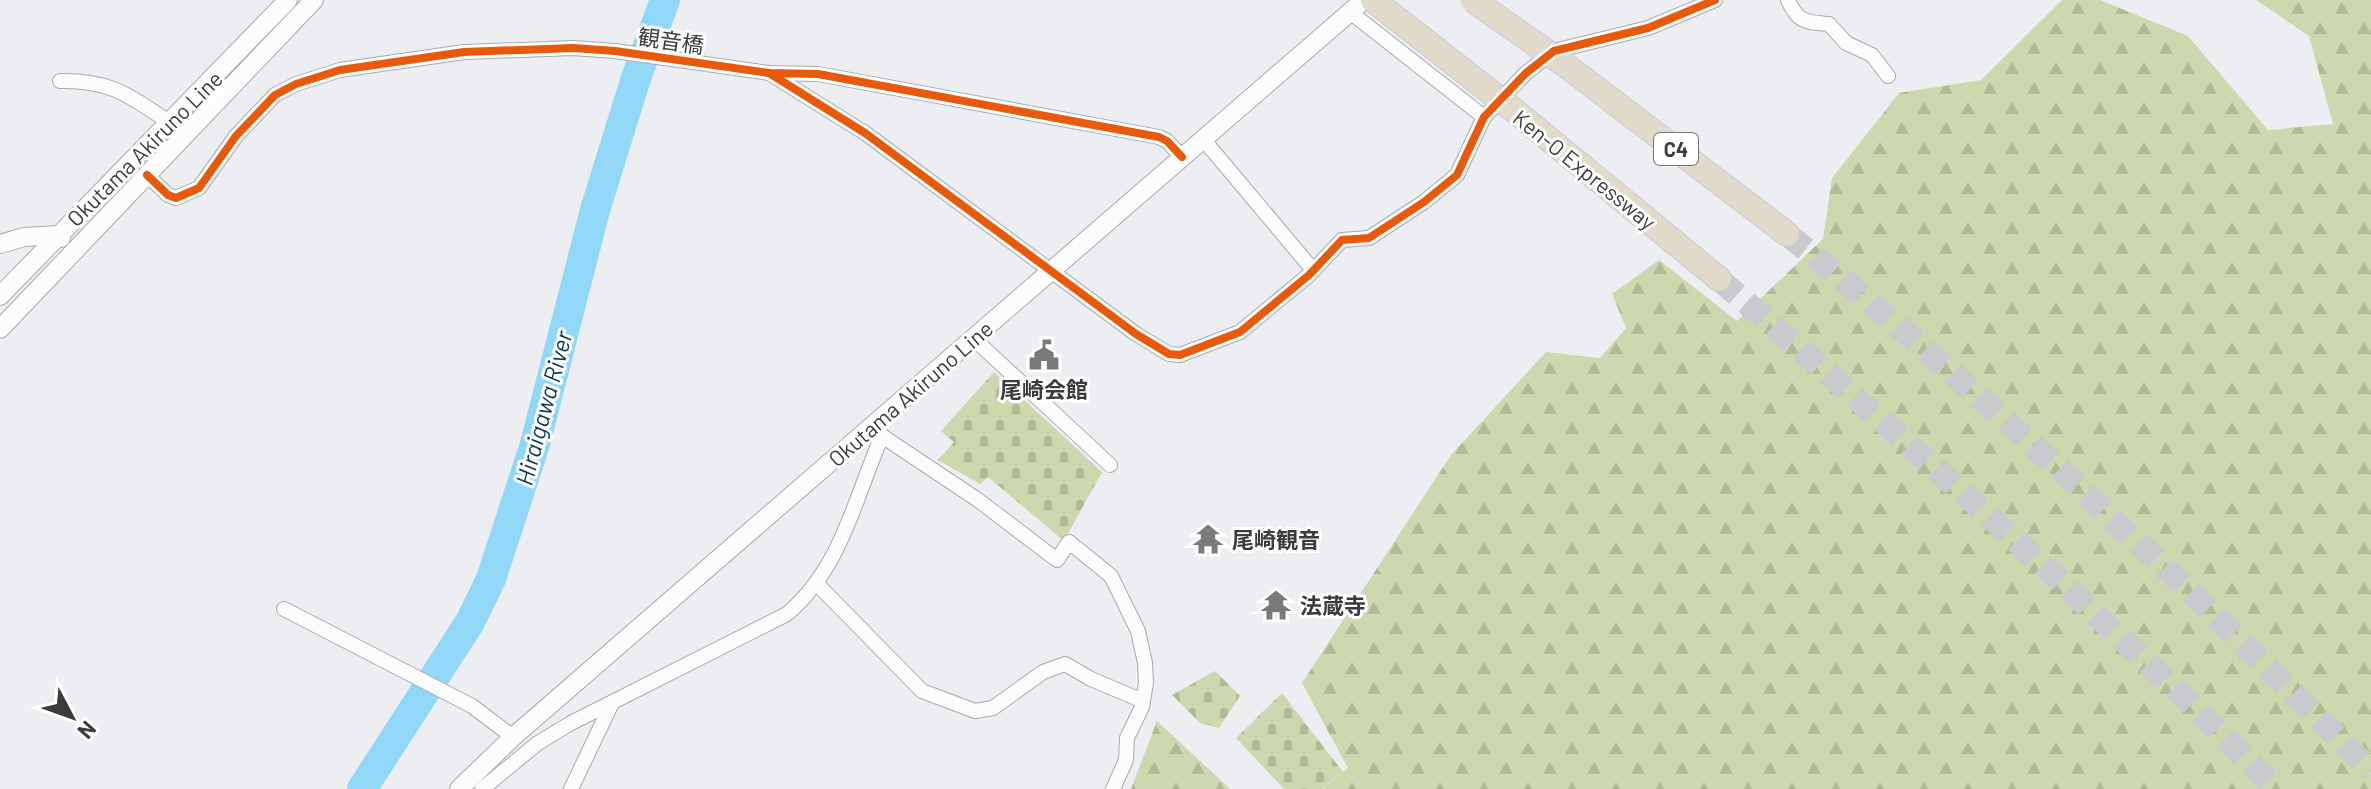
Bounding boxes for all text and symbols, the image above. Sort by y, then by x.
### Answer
street label: 観音橋 [637,23,705,57]
street label: Okutama Akiruno Line [61,65,227,231]
street label: Ken-O Expressway [1509,104,1661,234]
road number: C4 [1654,133,1698,165]
street label: Okutama Akiruno Line [823,315,997,471]
water label: Hiraigawa River [508,326,578,488]
public building icon: 尾崎会館 [1027,338,1061,372]
place label: 尾崎会館 [1000,376,1088,402]
temple icon: 尾崎観音 [1191,522,1225,556]
place label: 尾崎観音 [1232,526,1320,552]
temple icon: 法蔵寺 [1259,588,1293,622]
place label: 法蔵寺 [1300,592,1366,618]
north arrow [32,677,112,757]
text: N [73,717,102,745]

